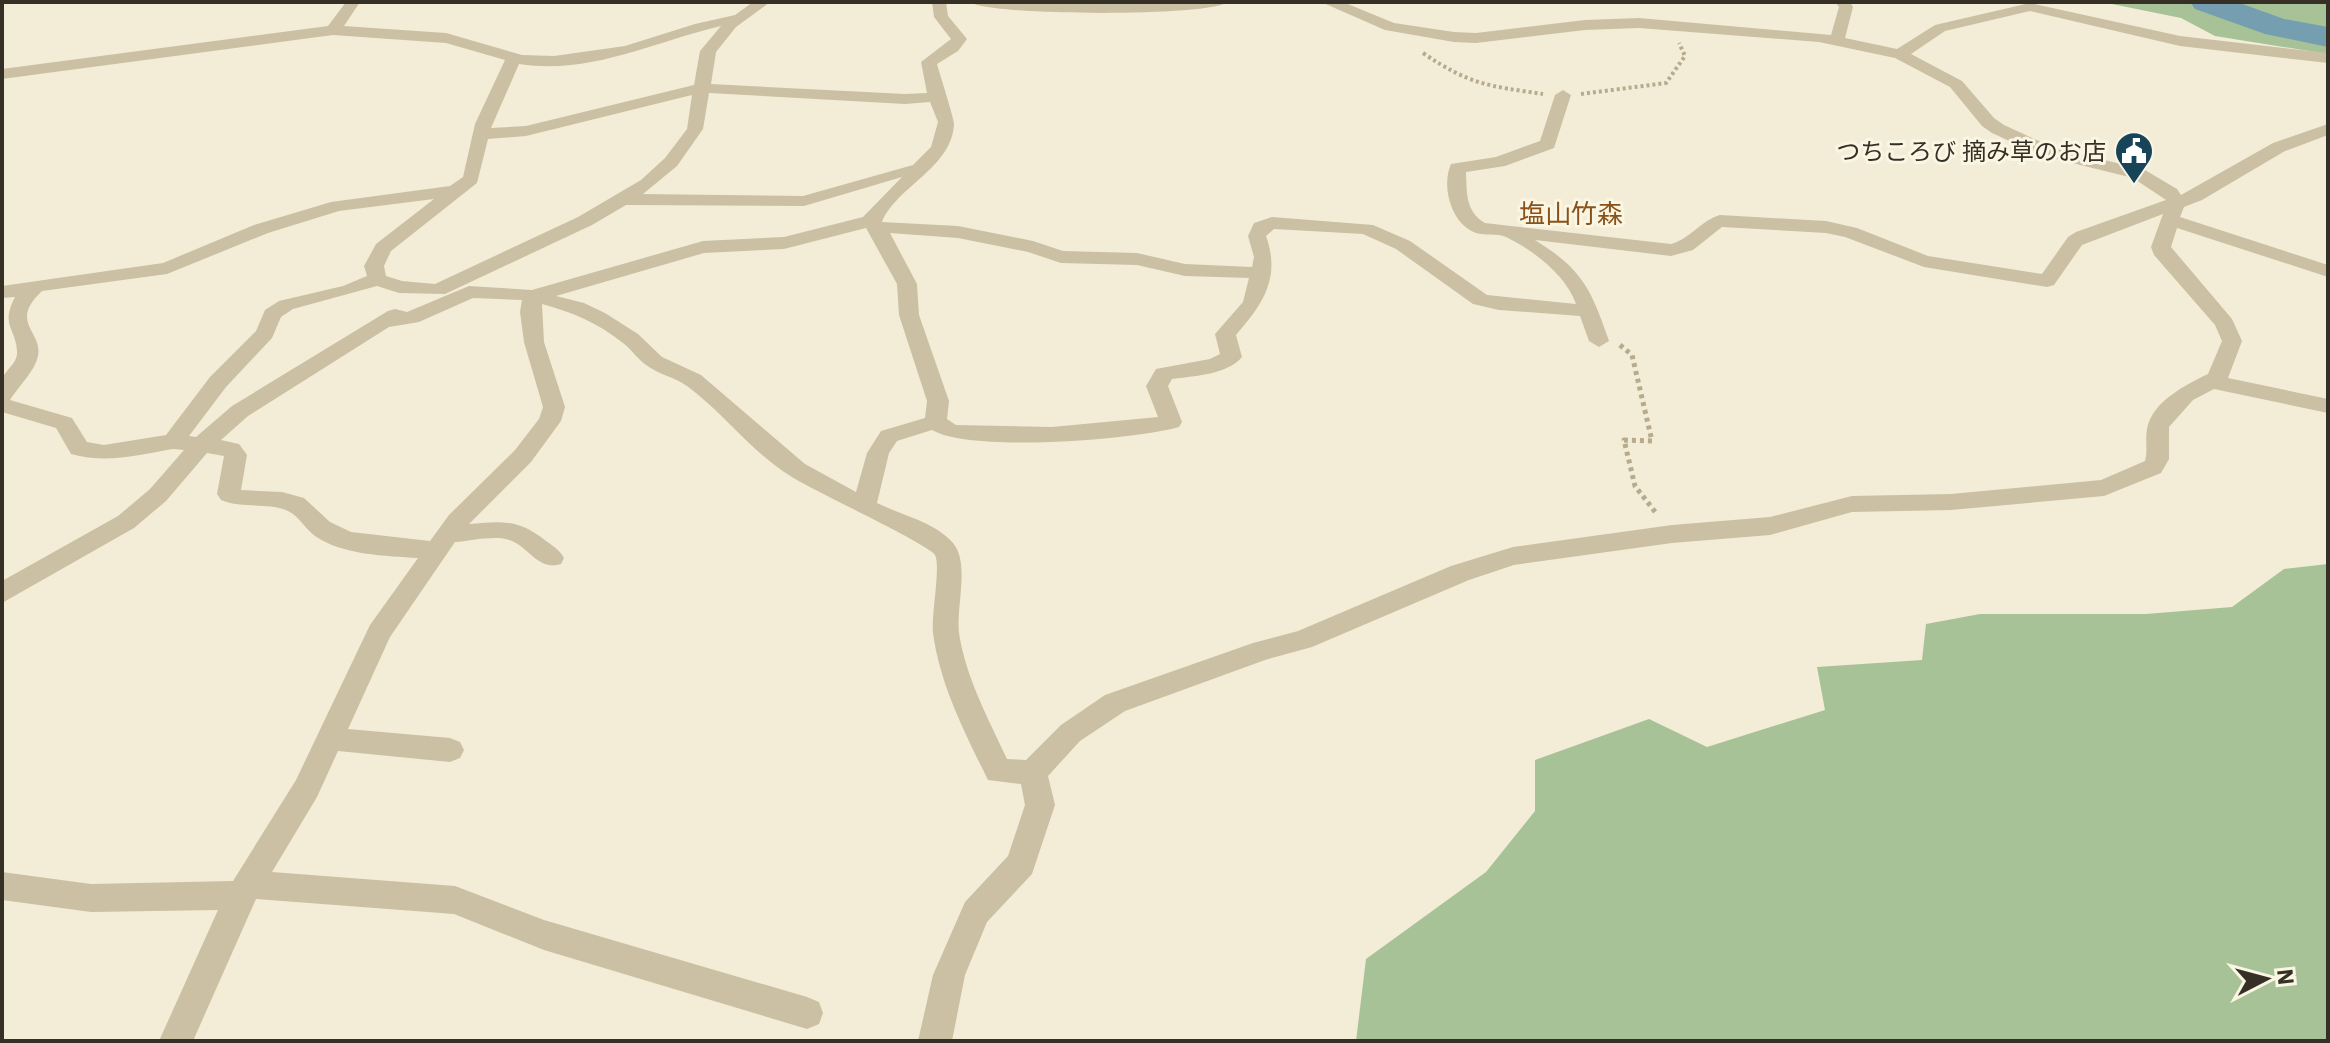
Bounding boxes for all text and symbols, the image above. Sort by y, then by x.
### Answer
public building icon: つちころび 摘み草のお店 [2113,130,2155,185]
place label: つちころび 摘み草のお店 [1836,135,2106,167]
district label: 塩山竹森 [1519,196,1623,230]
north arrow [2226,939,2306,1019]
text: N [2271,967,2302,986]

